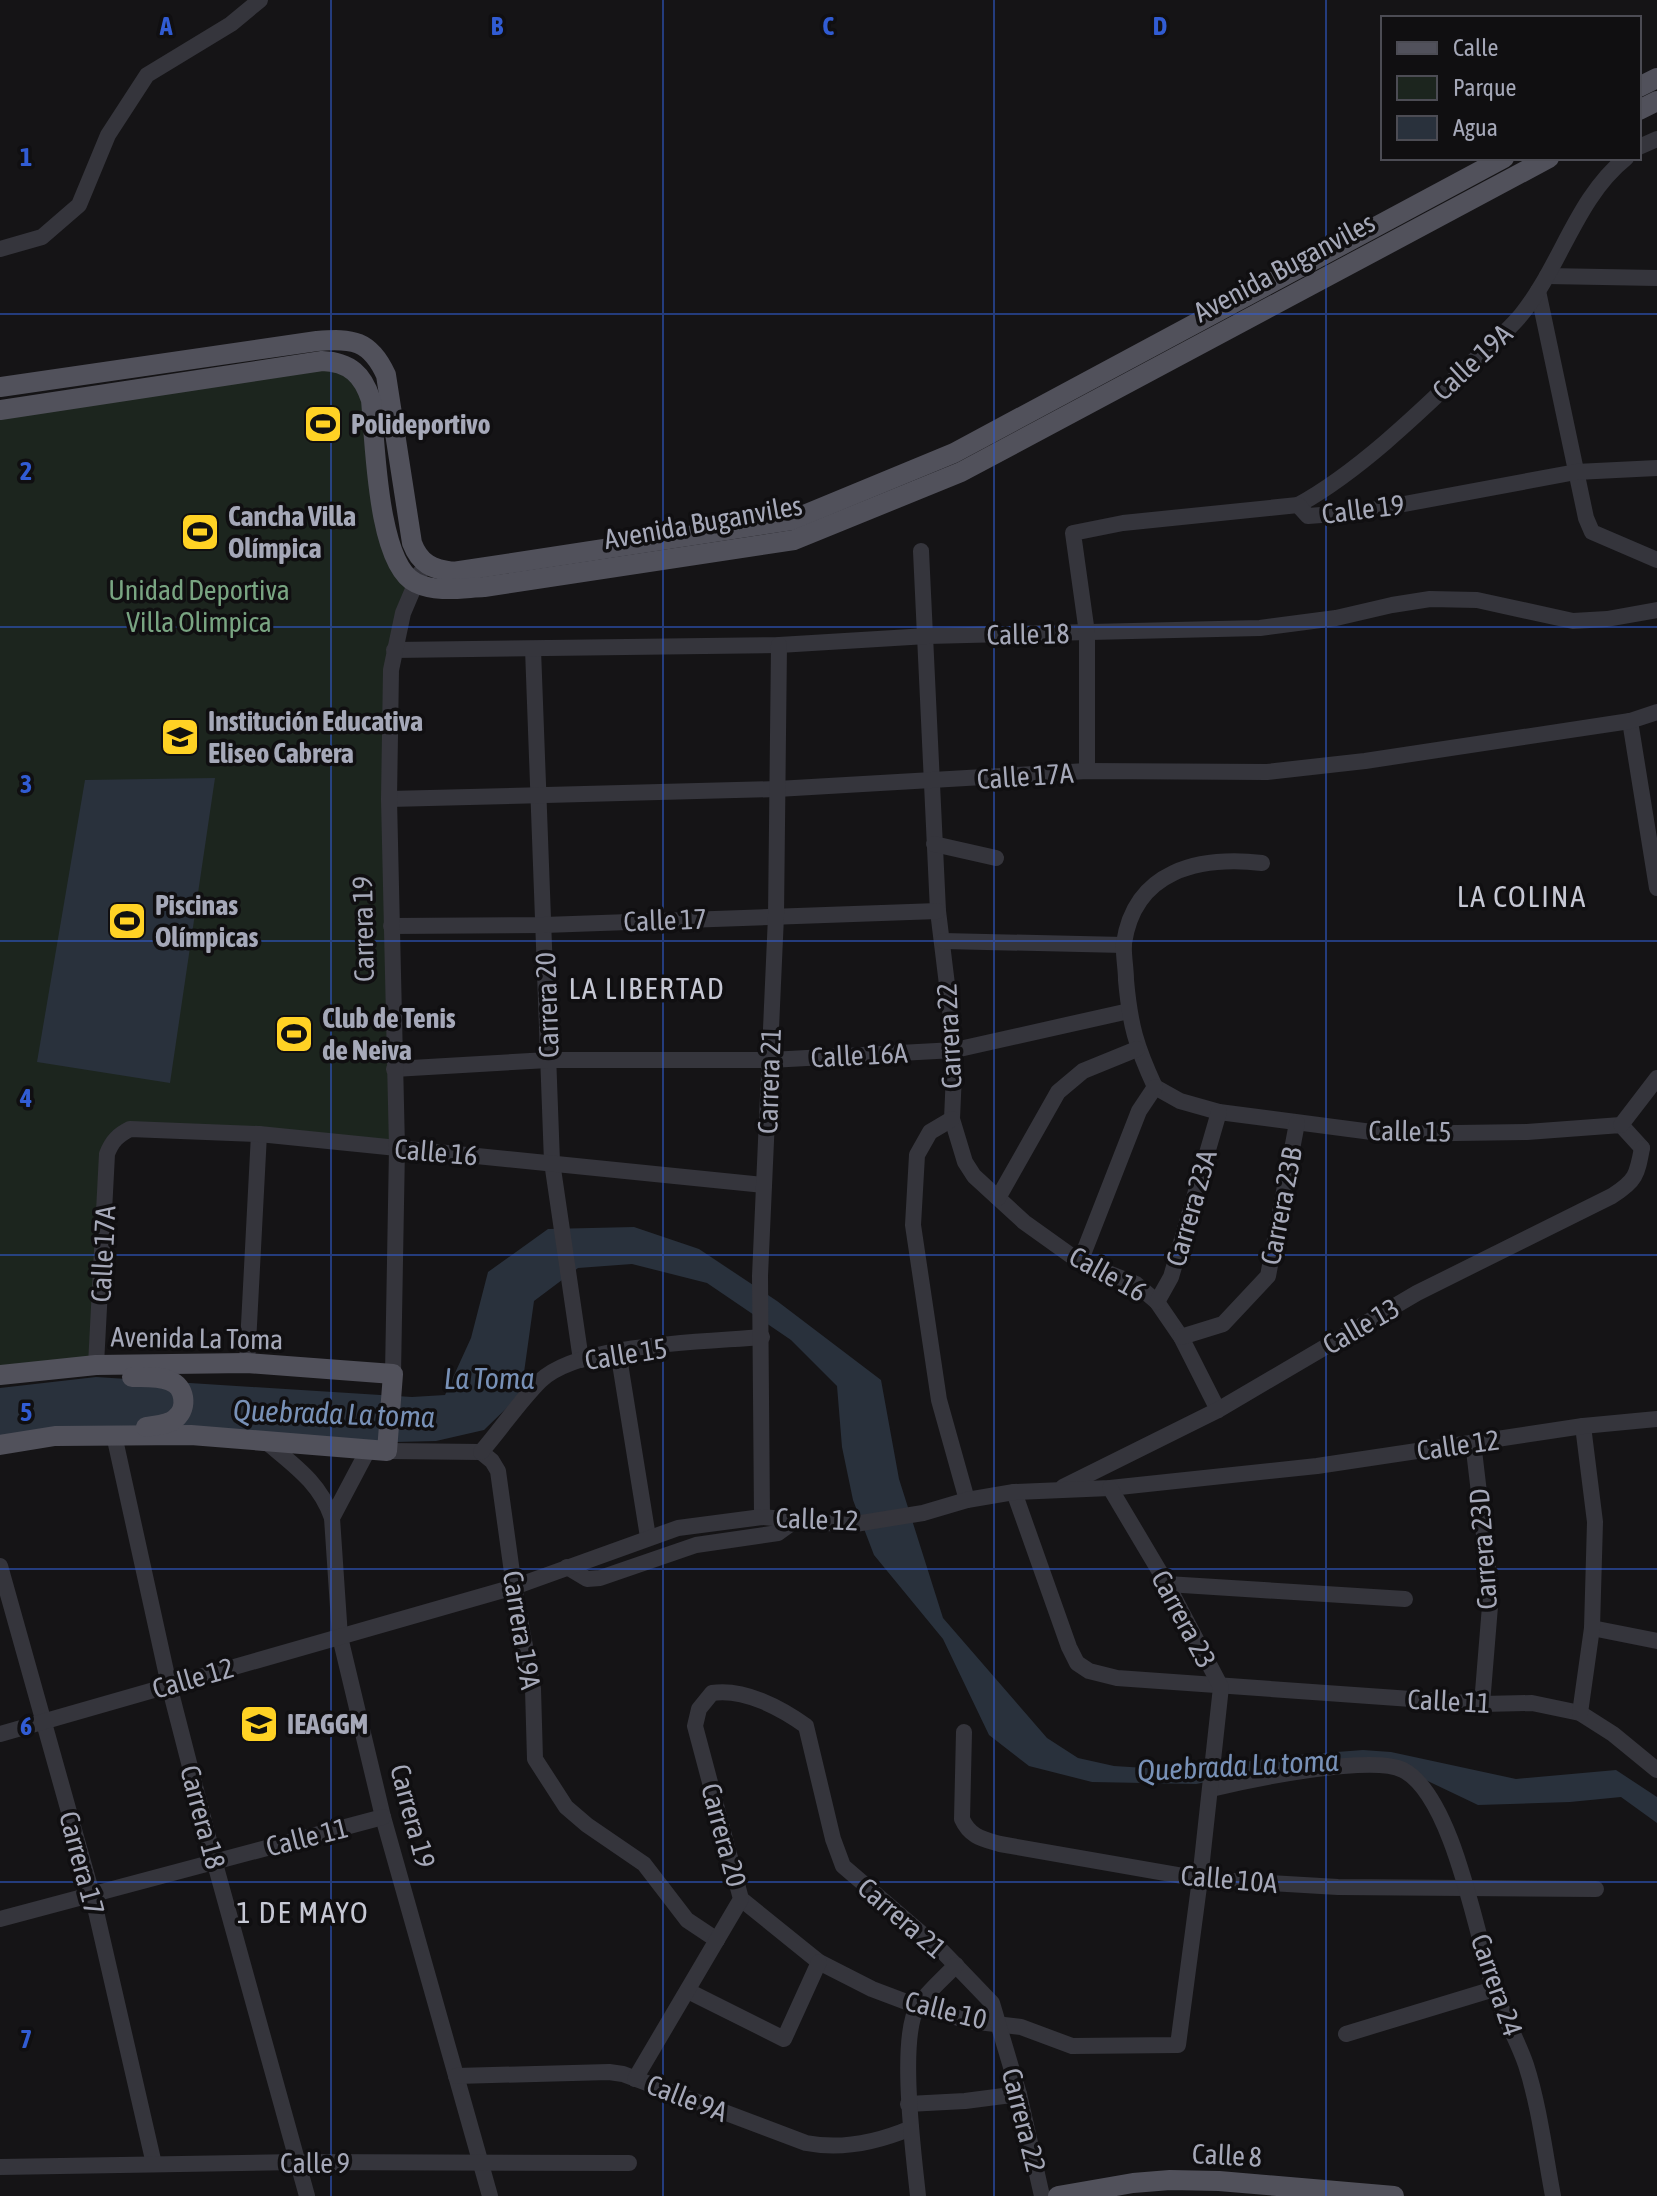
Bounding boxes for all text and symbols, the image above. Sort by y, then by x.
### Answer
text: A [159,11,173,41]
text: B [491,11,504,41]
text: C [822,11,834,41]
text: D [1153,11,1167,41]
legend [1381,16,1641,160]
text: Calle [1453,34,1498,61]
text: Parque [1453,74,1516,101]
text: Agua [1453,114,1498,141]
text: 1 [20,142,32,172]
street label: Avenida Buganviles [1188,206,1380,328]
street label: Calle 19A [1426,317,1518,407]
sports icon: Polideportivo [302,403,344,445]
place label: Polideportivo [351,408,491,440]
text: 2 [20,456,32,486]
street label: Calle 19 [1320,488,1406,530]
street label: Avenida Buganviles [602,489,804,555]
place label: Cancha Villa Olímpica [228,500,356,564]
sports icon: Cancha Villa Olímpica [179,511,221,553]
park label: Unidad Deportiva Villa Olimpica [108,574,290,638]
street label: Calle 18 [986,617,1070,651]
place label: Institución Educativa Eliseo Cabrera [208,705,423,769]
school or university icon: Institución Educativa Eliseo Cabrera [159,716,201,758]
street label: Calle 17A [976,757,1075,795]
text: 3 [20,769,32,799]
street label: Carrera 19 [346,876,380,982]
district label: LA COLINA [1457,879,1587,913]
place label: Piscinas Olímpicas [155,889,258,953]
sports icon: Piscinas Olímpicas [106,900,148,942]
street label: Calle 17 [623,903,707,937]
street label: Carrera 20 [529,952,565,1058]
district label: LA LIBERTAD [568,971,726,1005]
street label: Carrera 22 [930,982,968,1090]
place label: Club de Tenis de Neiva [322,1002,456,1066]
sports icon: Club de Tenis de Neiva [273,1013,315,1055]
street label: Carrera 21 [751,1028,787,1134]
street label: Calle 16A [810,1036,908,1074]
text: 4 [19,1083,32,1113]
street label: Calle 15 [1368,1114,1452,1148]
street label: Calle 16 [393,1132,479,1172]
street label: Carrera 23B [1254,1145,1308,1267]
street label: Carrera 23A [1159,1146,1223,1270]
street label: Calle 17A [84,1205,122,1303]
street label: Calle 16 [1064,1240,1152,1308]
street label: Calle 13 [1317,1291,1405,1361]
street label: Avenida La Toma [110,1320,284,1356]
street label: Calle 15 [582,1332,670,1376]
water label: La Toma [444,1361,534,1395]
water label: Quebrada La toma [233,1392,435,1434]
text: 5 [20,1397,32,1427]
street label: Calle 12 [1415,1423,1501,1467]
street label: Carrera 23D [1463,1487,1503,1611]
street label: Calle 12 [775,1502,859,1536]
street label: Carrera 23 [1145,1565,1223,1673]
street label: Carrera 19A [497,1569,547,1692]
street label: Calle 12 [149,1651,237,1705]
street label: Calle 11 [1407,1683,1491,1719]
school or university icon: IEAGGM [238,1703,280,1745]
place label: IEAGGM [287,1708,368,1740]
text: 6 [20,1711,32,1741]
water label: Quebrada La toma [1136,1743,1340,1787]
street label: Carrera 19 [384,1761,442,1871]
street label: Carrera 18 [174,1762,232,1872]
street label: Carrera 20 [695,1780,753,1890]
street label: Carrera 17 [53,1808,111,1918]
street label: Calle 11 [263,1811,351,1863]
street label: Calle 10A [1179,1859,1279,1899]
street label: Carrera 21 [852,1871,952,1965]
district label: 1 DE MAYO [236,1895,370,1929]
street label: Carrera 24 [1465,1930,1529,2040]
street label: Calle 10 [902,1984,990,2036]
text: 7 [20,2024,32,2054]
street label: Carrera 22 [996,2065,1052,2175]
street label: Calle 9A [642,2068,732,2128]
street label: Calle 8 [1191,2137,1263,2173]
street label: Calle 9 [280,2147,350,2179]

